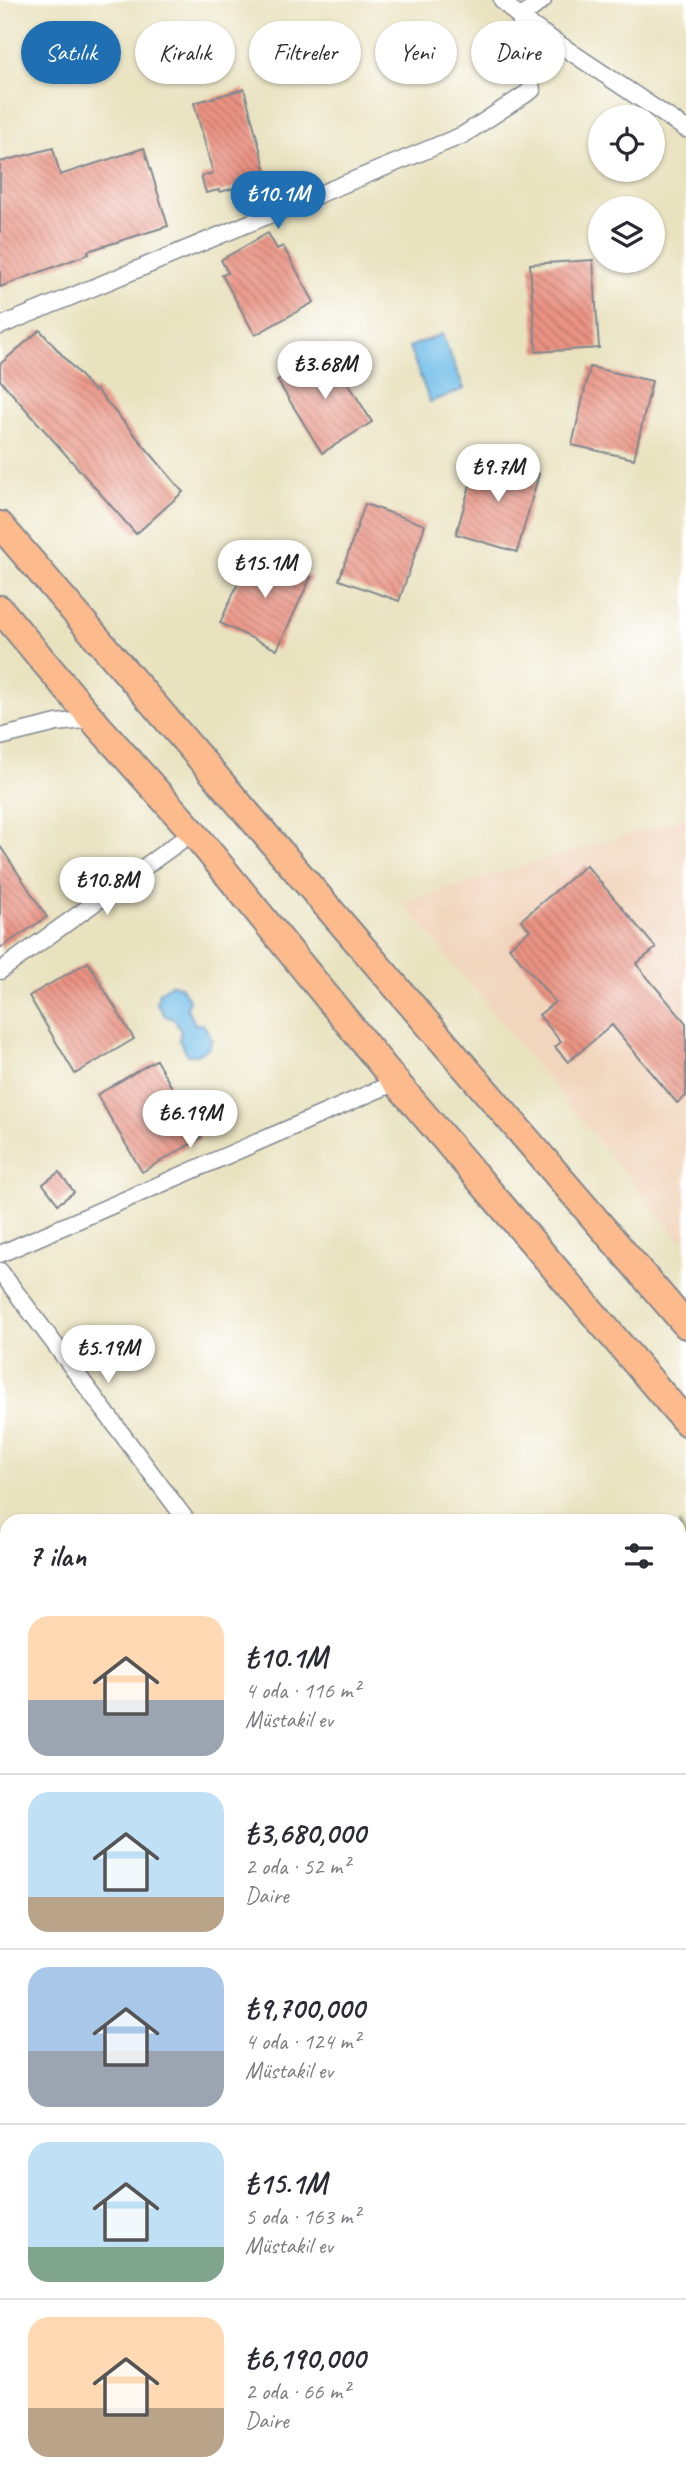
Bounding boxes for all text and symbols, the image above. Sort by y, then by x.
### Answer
chip: Satılık [21,21,121,84]
chip: Kiralık [135,21,235,84]
chip: Filtreler [249,21,361,84]
chip: Yeni [375,21,457,84]
chip: Daire [471,21,565,84]
map controls [588,105,665,273]
button: locate [588,105,665,182]
pin: ₺10.1M [221,172,335,231]
text: ₺10.1M [247,179,309,208]
button: layers [588,196,665,273]
pin: ₺3.68M [268,342,382,401]
text: ₺3.68M [293,349,357,378]
pin: ₺9.7M [449,444,547,504]
text: ₺9.7M [472,452,524,481]
pin: ₺15.1M [208,540,322,600]
text: ₺15.1M [234,548,296,577]
pin: ₺10.8M [50,858,164,917]
text: ₺10.8M [76,865,138,894]
pin: ₺6.19M [133,1090,247,1150]
text: ₺6.19M [159,1098,221,1127]
pin: ₺5.19M [51,1326,165,1385]
text: ₺5.19M [77,1333,139,1362]
text: 7 ilan [28,1537,86,1575]
icon: filters [620,1537,658,1575]
text: ₺10.1M [245,1638,327,1676]
icon: home [84,1644,168,1728]
text: 4 oda · 116 m² [245,1676,360,1705]
text: Müstakil ev [245,1705,333,1734]
text: ₺3,680,000 [245,1814,366,1852]
icon: home [84,1820,168,1904]
text: 2 oda · 52 m² [245,1852,349,1881]
text: Daire [245,1881,288,1910]
text: ₺9,700,000 [245,1989,364,2027]
icon: home [84,1995,168,2079]
text: 4 oda · 124 m² [245,2027,360,2056]
text: Müstakil ev [245,2056,333,2085]
text: ₺15.1M [245,2164,326,2202]
icon: home [84,2170,168,2254]
text: 5 oda · 163 m² [245,2202,360,2231]
text: Müstakil ev [245,2231,333,2260]
text: ₺6,190,000 [245,2339,365,2377]
icon: home [84,2345,168,2429]
text: 2 oda · 66 m² [245,2377,349,2406]
text: Daire [245,2406,288,2435]

